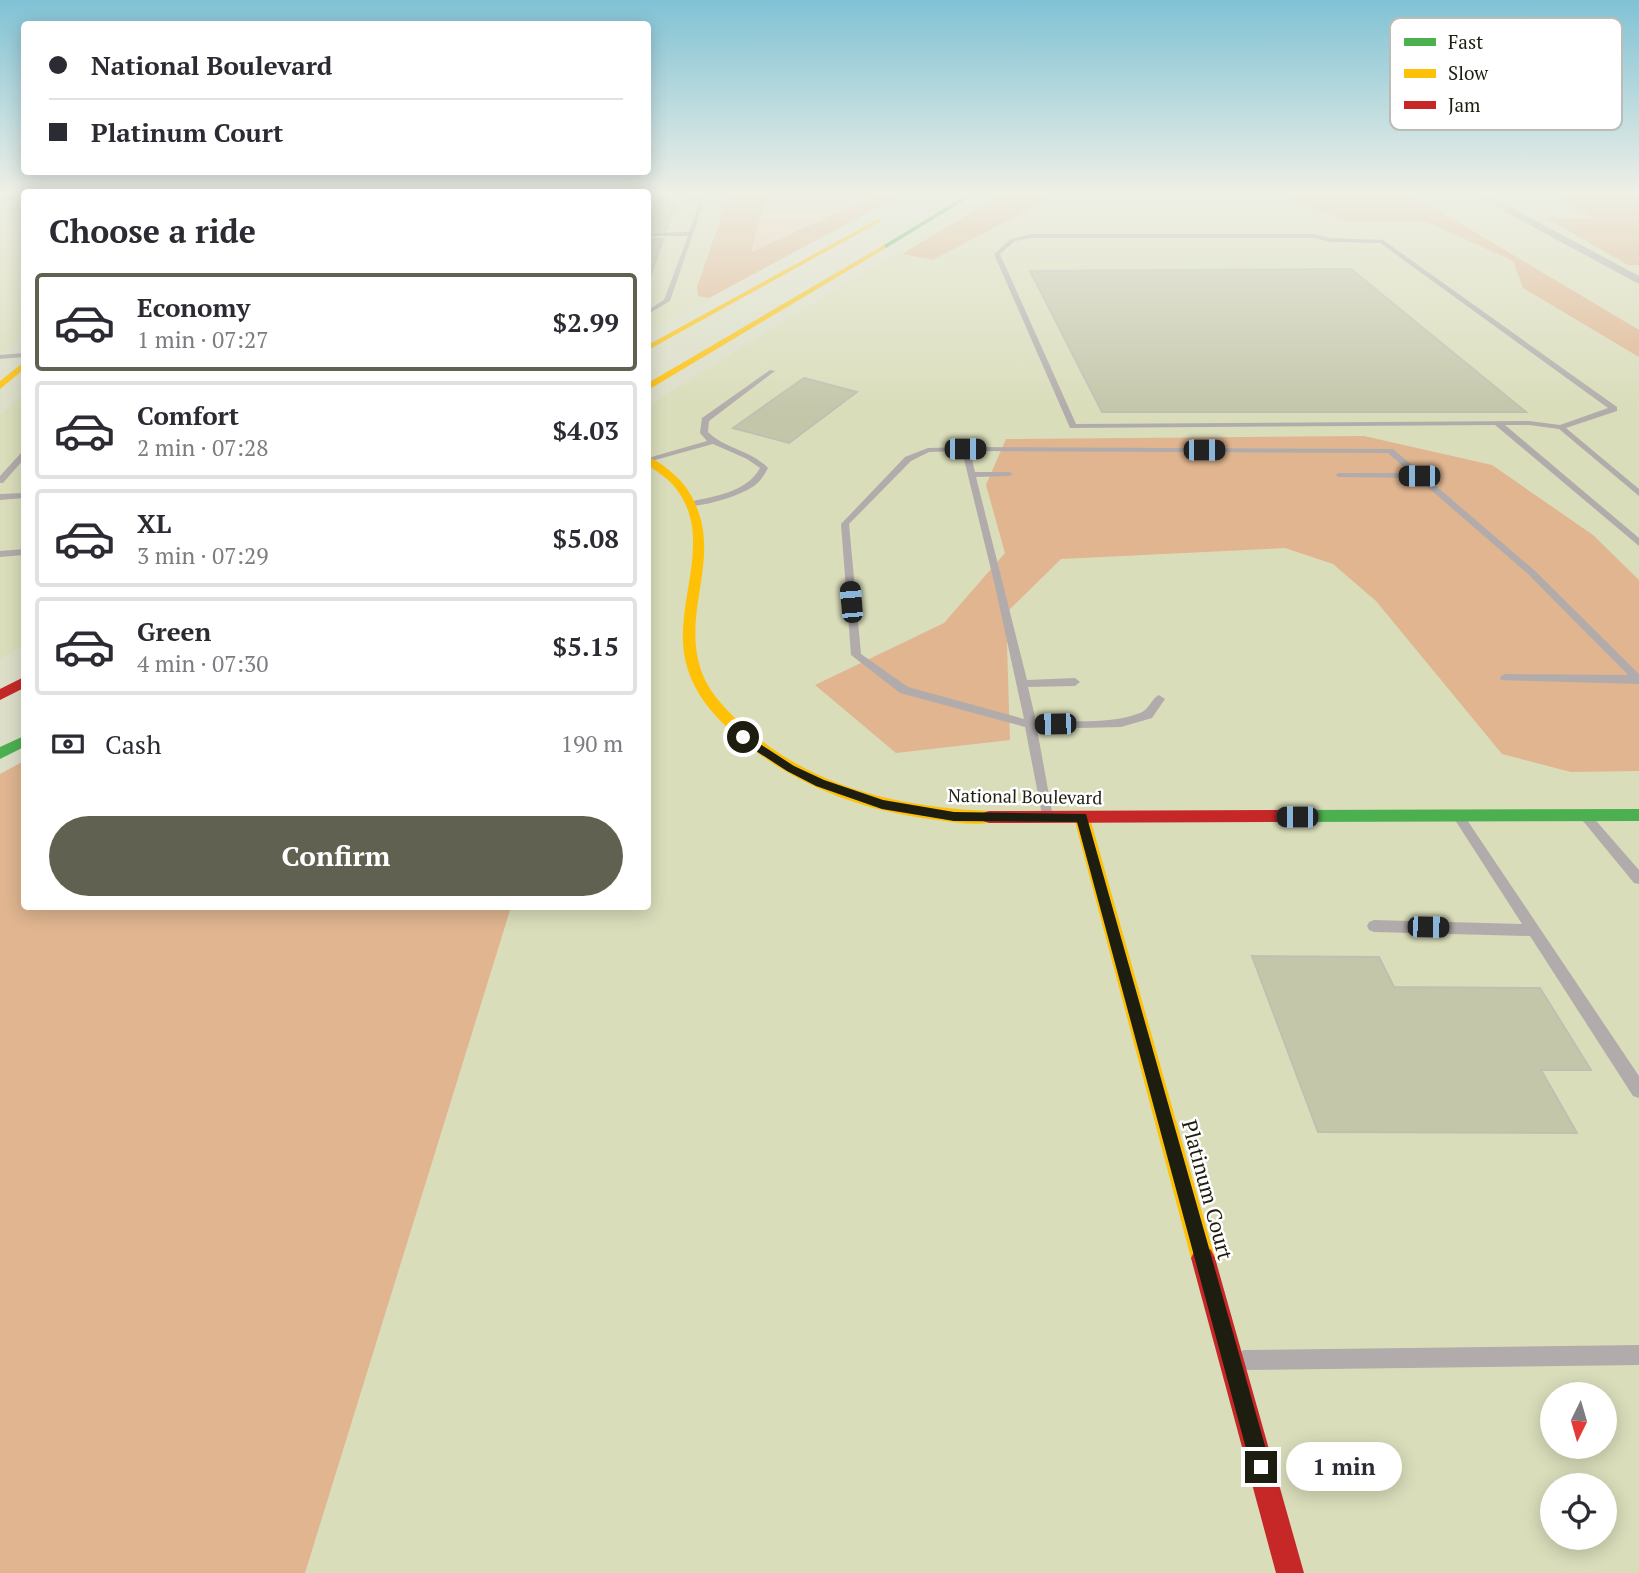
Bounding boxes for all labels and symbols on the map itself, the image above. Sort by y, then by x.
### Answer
legend [1390,18,1622,130]
text: Fast [1448,29,1483,54]
text: Slow [1448,60,1489,85]
text: Jam [1448,92,1481,117]
car [945,439,987,460]
car [1184,440,1226,461]
car [1399,466,1441,487]
car [839,580,864,624]
car [1034,713,1077,735]
route start [727,721,759,753]
street label: National Boulevard [948,783,1102,809]
car [1277,807,1319,828]
car [1407,916,1450,938]
street label: Platinum Court [1176,1117,1240,1263]
north arrow [1540,1382,1617,1460]
callout: 1 min [1286,1442,1401,1492]
route end [1245,1451,1277,1483]

